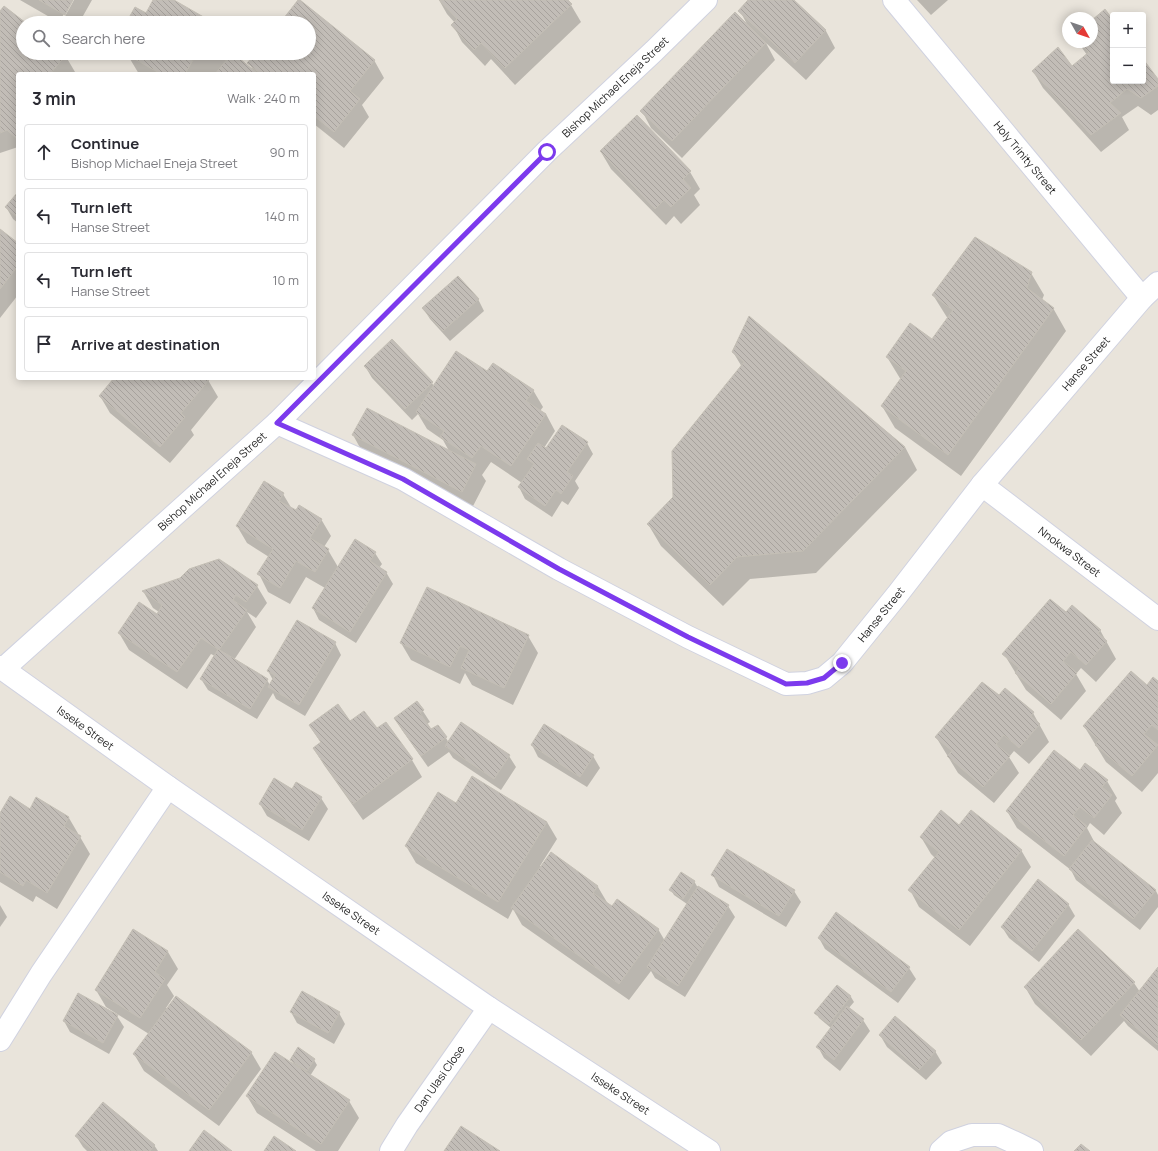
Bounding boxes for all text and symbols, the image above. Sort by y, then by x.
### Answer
north arrow [1062,12,1098,48]
map controls [1110,12,1146,84]
button: + [1110,12,1146,48]
search box [16,16,316,60]
icon: search [30,27,52,49]
text: Search here [62,28,145,49]
street label: Bishop Michael Eneja Street [558,33,672,141]
button: − [1110,48,1146,84]
text: 3 min [32,87,76,110]
text: Walk · 240 m [227,89,300,107]
street label: Holy Trinity Street [991,118,1060,197]
text: Continue [71,133,139,154]
icon: ahead [33,141,55,163]
text: 90 m [269,143,299,161]
route start [538,143,556,161]
text: Bishop Michael Eneja Street [71,154,238,172]
text: Turn left [71,197,133,218]
icon: left [33,205,55,227]
text: 140 m [265,207,299,225]
text: Hanse Street [71,218,150,236]
text: Turn left [71,261,133,282]
icon: left [33,269,55,291]
text: 10 m [272,271,299,289]
text: Hanse Street [71,282,150,300]
icon: arrive [33,333,55,355]
street label: Hanse Street [1058,333,1113,394]
text: Arrive at destination [71,334,220,355]
street label: Bishop Michael Eneja Street [154,428,269,534]
street label: Nnokwa Street [1036,523,1104,580]
street label: Hanse Street [854,583,908,645]
route end [833,654,851,672]
street label: Isseke Street [54,702,117,753]
street label: Isseke Street [320,888,383,938]
street label: Dan Ulasi Close [410,1042,468,1115]
street label: Isseke Street [589,1069,653,1118]

